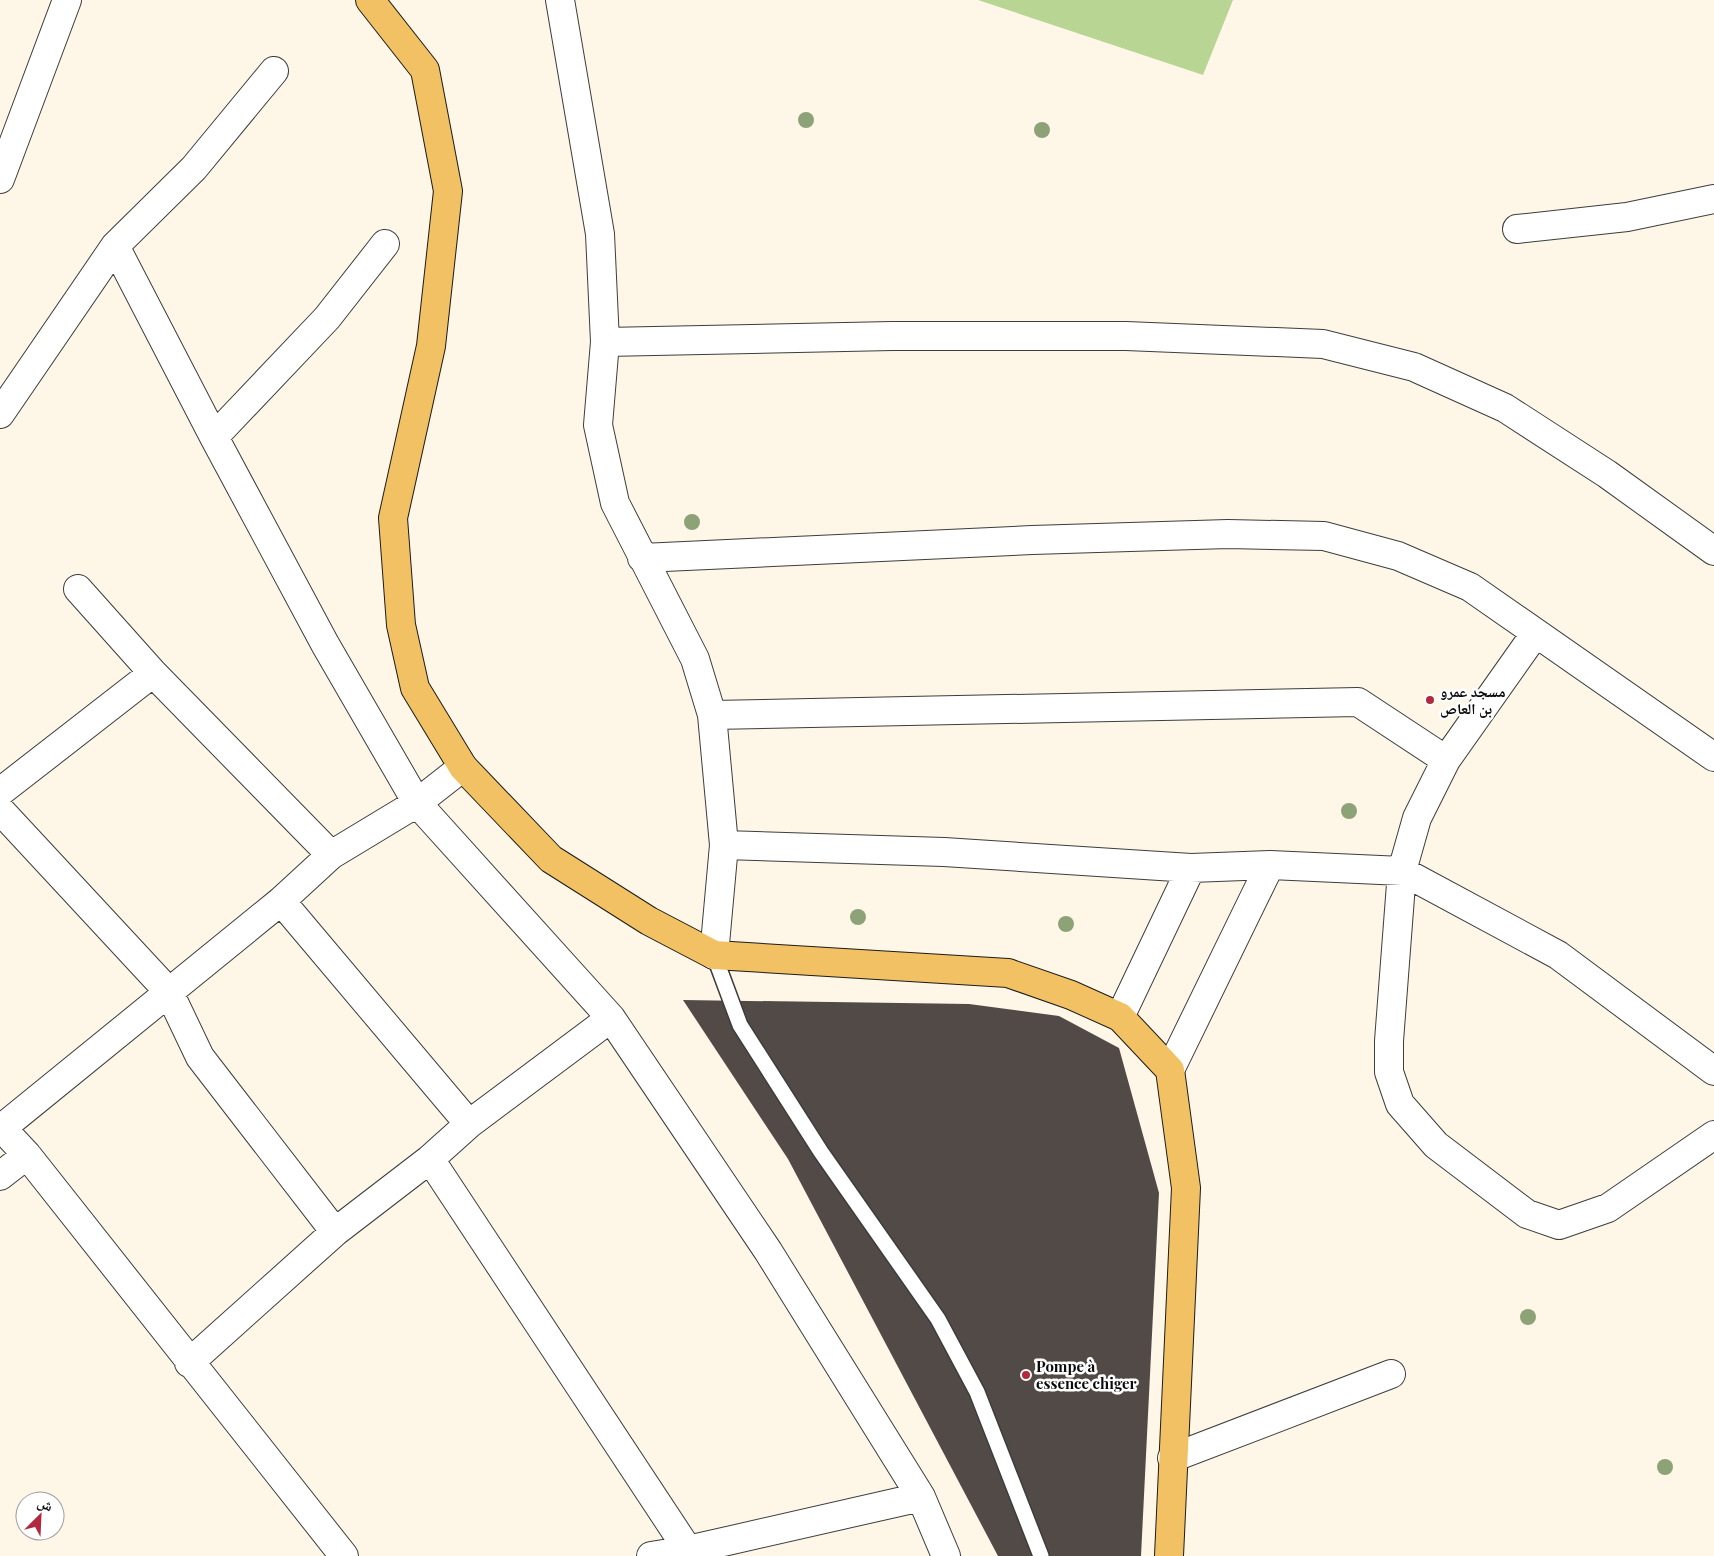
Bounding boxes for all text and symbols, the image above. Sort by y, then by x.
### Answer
place label: مسجد عمرو بن العاص [1440,681,1506,718]
marker: مسجد عمرو بن العاص [1424,694,1436,706]
place label: Pompe à essence chiger [1036,1356,1136,1393]
marker: Pompe à essence chiger [1020,1369,1032,1381]
north arrow [15,1491,65,1541]
text: ش [35,1492,56,1515]

